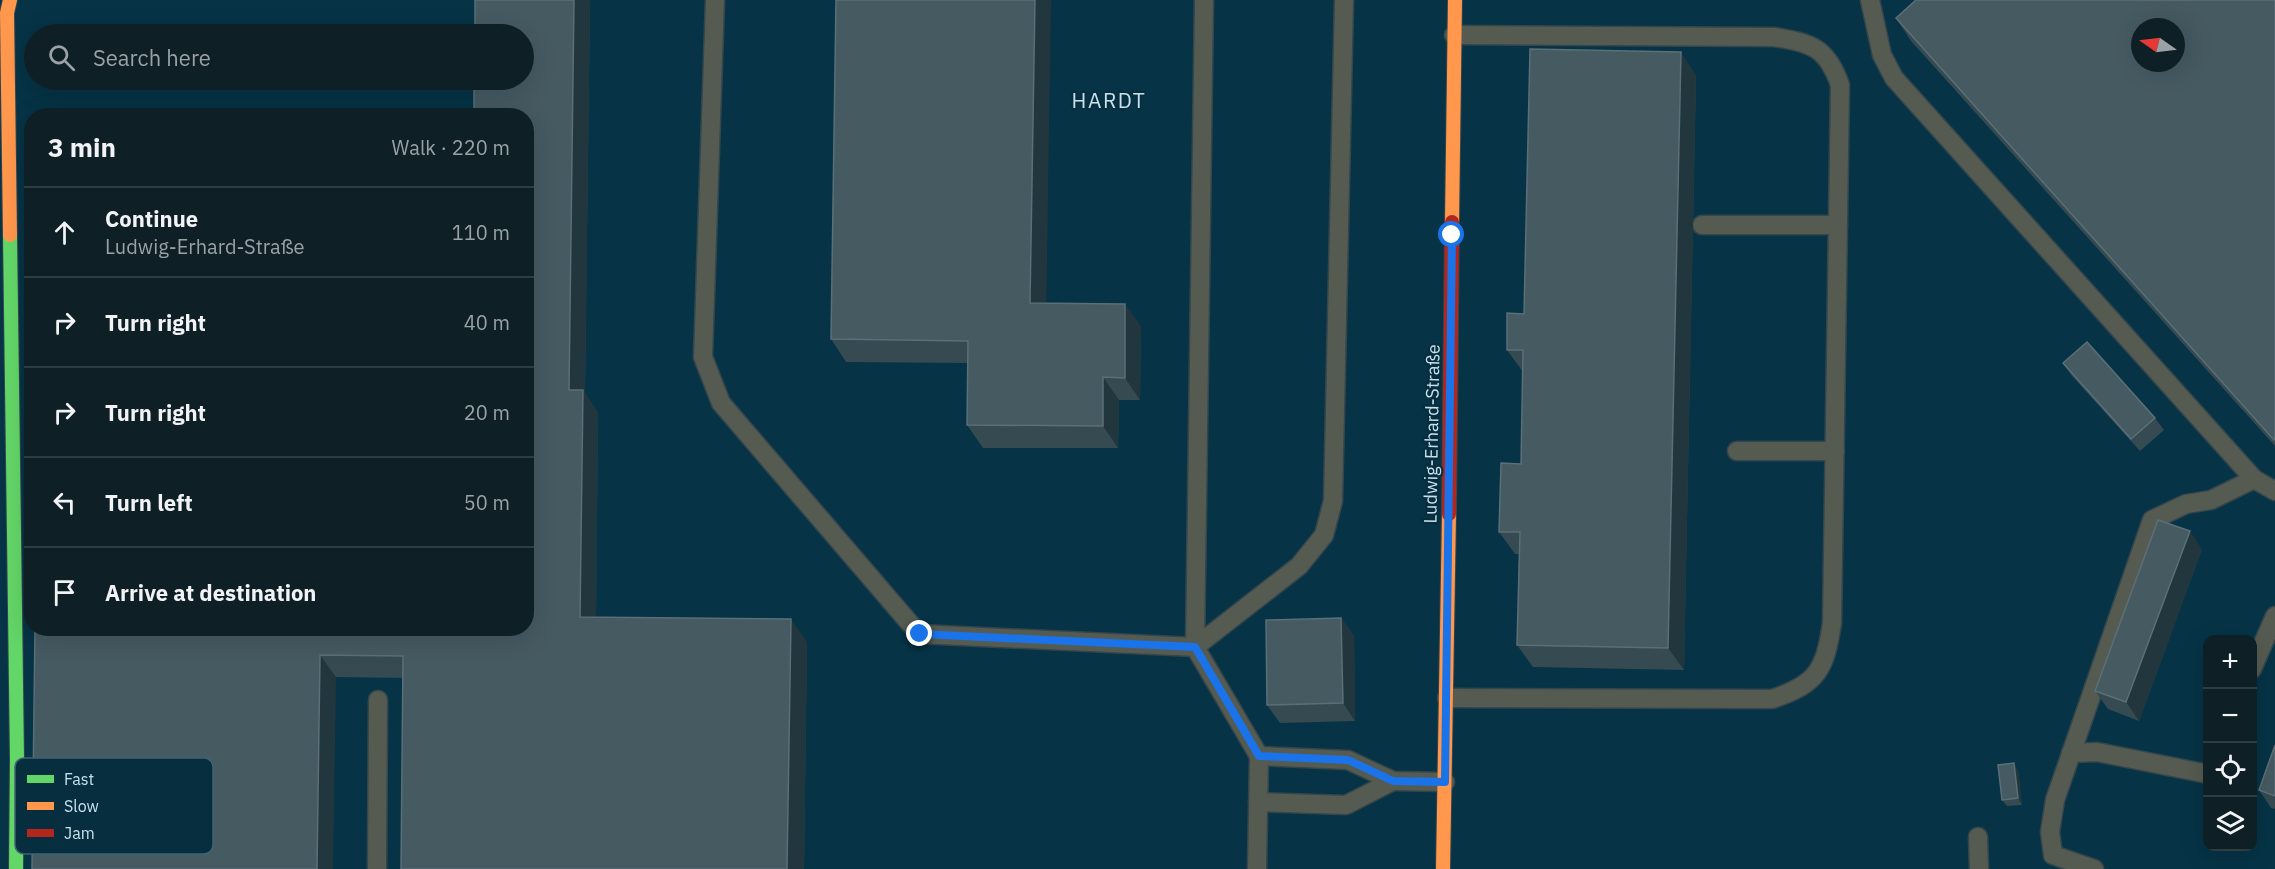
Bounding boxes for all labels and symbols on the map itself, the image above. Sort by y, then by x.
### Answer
north arrow [2131,18,2185,72]
district label: HARDT [1072,86,1146,114]
route start [1438,221,1464,247]
street label: Ludwig-Erhard-Straße [1418,344,1445,524]
route end [906,620,932,646]
legend [15,758,213,854]
text: Fast [64,769,94,789]
text: Slow [64,796,99,816]
text: Jam [64,823,95,843]

